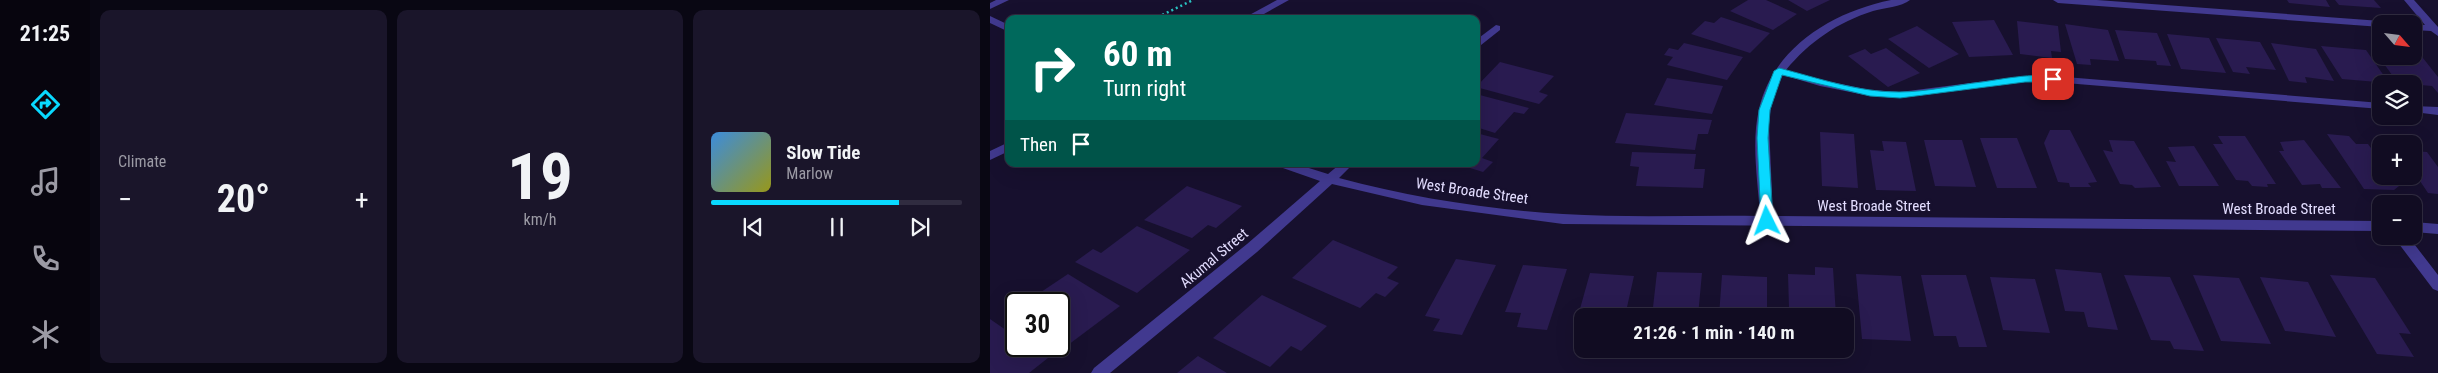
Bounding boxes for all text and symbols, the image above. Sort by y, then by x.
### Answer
north arrow [2372,15,2422,65]
map controls [2372,15,2422,245]
text: 21:25 [20,21,70,46]
text: 60 m [1103,34,1172,75]
icon: right [1020,35,1085,100]
pin [2032,58,2074,100]
icon: arrive [2039,65,2067,93]
button: layers [2372,75,2422,125]
text: Turn right [1103,76,1186,101]
icon: directions [28,87,63,122]
icon: arrive [1067,130,1095,158]
text: Then [1020,133,1057,156]
button: + [2372,135,2422,185]
text: 19 [507,139,573,215]
text: Slow Tide [786,141,860,164]
text: Climate [118,152,166,171]
icon: music [28,164,63,199]
text: Marlow [786,164,833,183]
street label: West Broade Street [1415,174,1529,208]
text: 20° [217,177,270,221]
text: − [118,183,132,216]
text: + [355,183,369,216]
position arrow [1740,194,1792,246]
button: − [2372,195,2422,245]
street label: West Broade Street [1817,197,1931,215]
street label: West Broade Street [2222,200,2336,218]
text: km/h [524,210,556,229]
icon: previous [739,213,767,241]
icon: pause [823,213,851,241]
icon: next [906,213,934,241]
street label: Akumal Street [1176,224,1252,292]
icon: phone [28,241,63,276]
speed limit sign: 30 [1005,292,1070,357]
icon: climate [28,317,63,352]
text: 21:26 · 1 min · 140 m [1633,321,1795,344]

